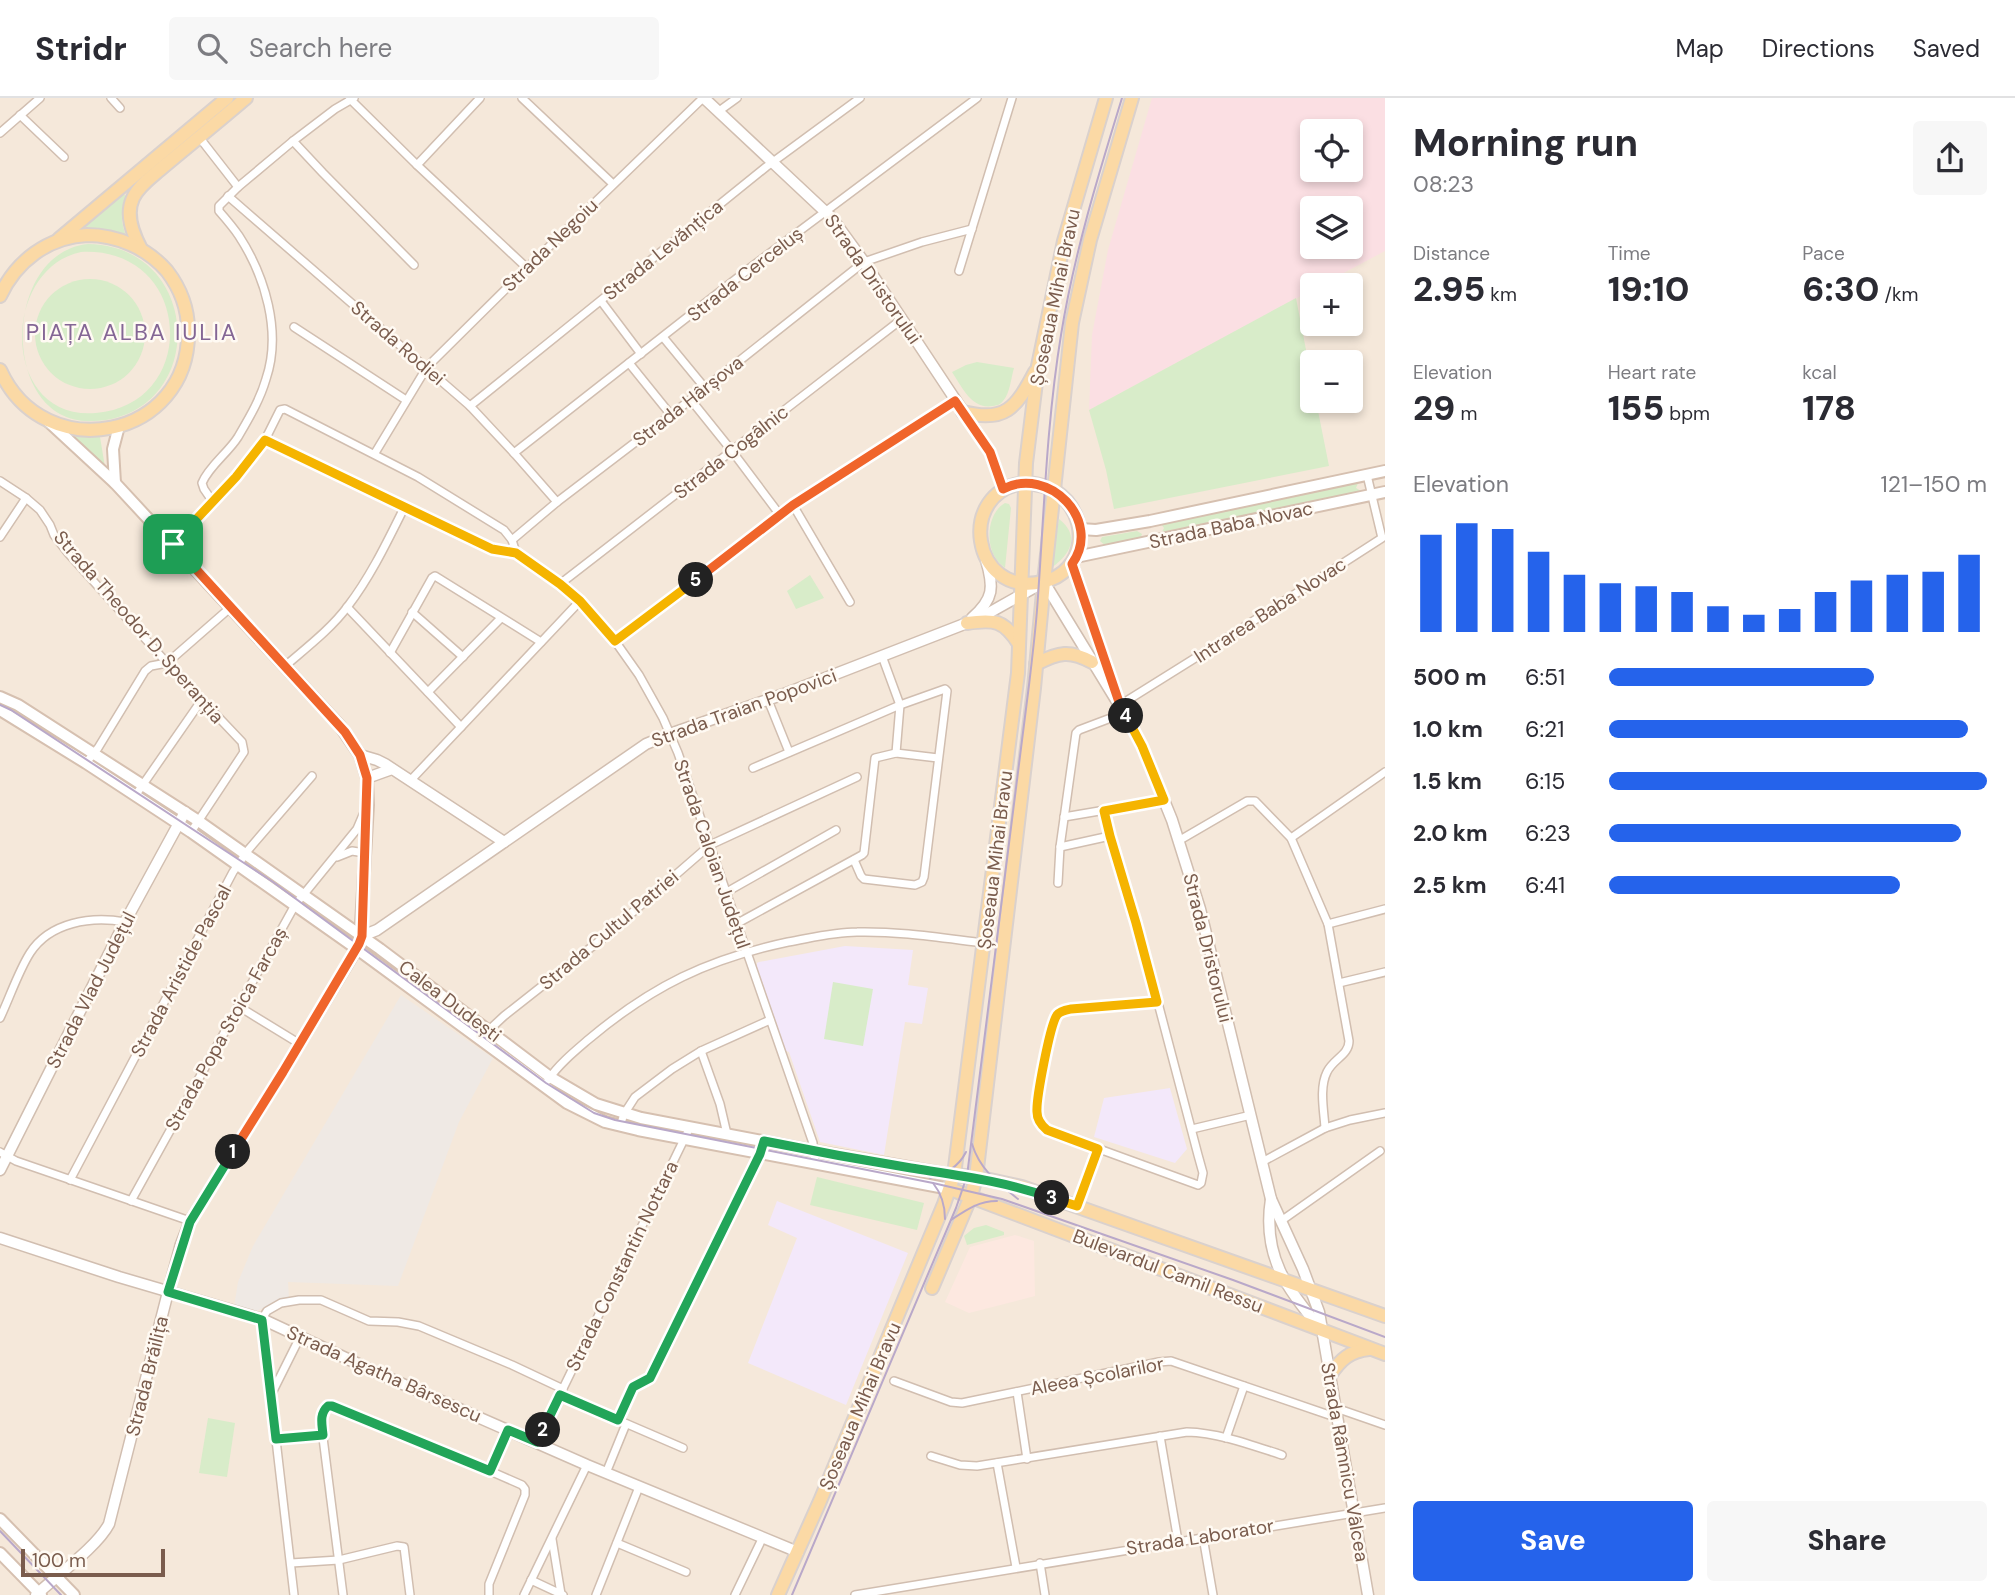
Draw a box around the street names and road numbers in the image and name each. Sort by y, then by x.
street label: Strada Negoiu [497,193,603,297]
street label: Strada Levănțica [598,194,728,306]
street label: Șoseaua Mihai Bravu [1024,206,1086,388]
street label: Strada Dristorului [819,209,927,349]
street label: Strada Cerceluș [682,221,808,327]
street label: Strada Rodiei [346,295,450,391]
street label: Strada Hârșova [628,350,748,452]
street label: Strada Cogâlnic [668,399,794,505]
street label: Strada Baba Novac [1147,495,1315,555]
street label: Strada Theodor D. Speranția [48,525,230,729]
street label: Intrarea Baba Novac [1189,551,1351,669]
street label: Strada Traian Popovici [648,663,840,753]
street label: Strada Caloian Județul [668,756,756,952]
street label: Șoseaua Mihai Bravu [972,769,1018,951]
street label: Strada Cultul Patriei [534,864,684,996]
street label: Strada Dristorului [1177,871,1239,1025]
street label: Strada Aristide Pascal [125,880,237,1062]
street label: Strada Vlad Județul [41,907,141,1073]
street label: Strada Popa Stoica Farcaș [159,922,293,1136]
street label: Calea Dudești [394,954,506,1048]
street label: Strada Constantin Nottara [560,1157,684,1375]
street label: Bulevardul Camil Ressu [1069,1223,1267,1319]
street label: Strada Brăilița [120,1313,174,1439]
street label: Șoseaua Mihai Bravu [813,1318,907,1494]
street label: Strada Agatha Bârsescu [283,1320,485,1428]
street label: Aleea Școlarilor [1028,1351,1166,1401]
street label: Strada Râmnicu Vâlcea [1315,1360,1375,1564]
street label: Strada Laborator [1124,1513,1276,1561]

